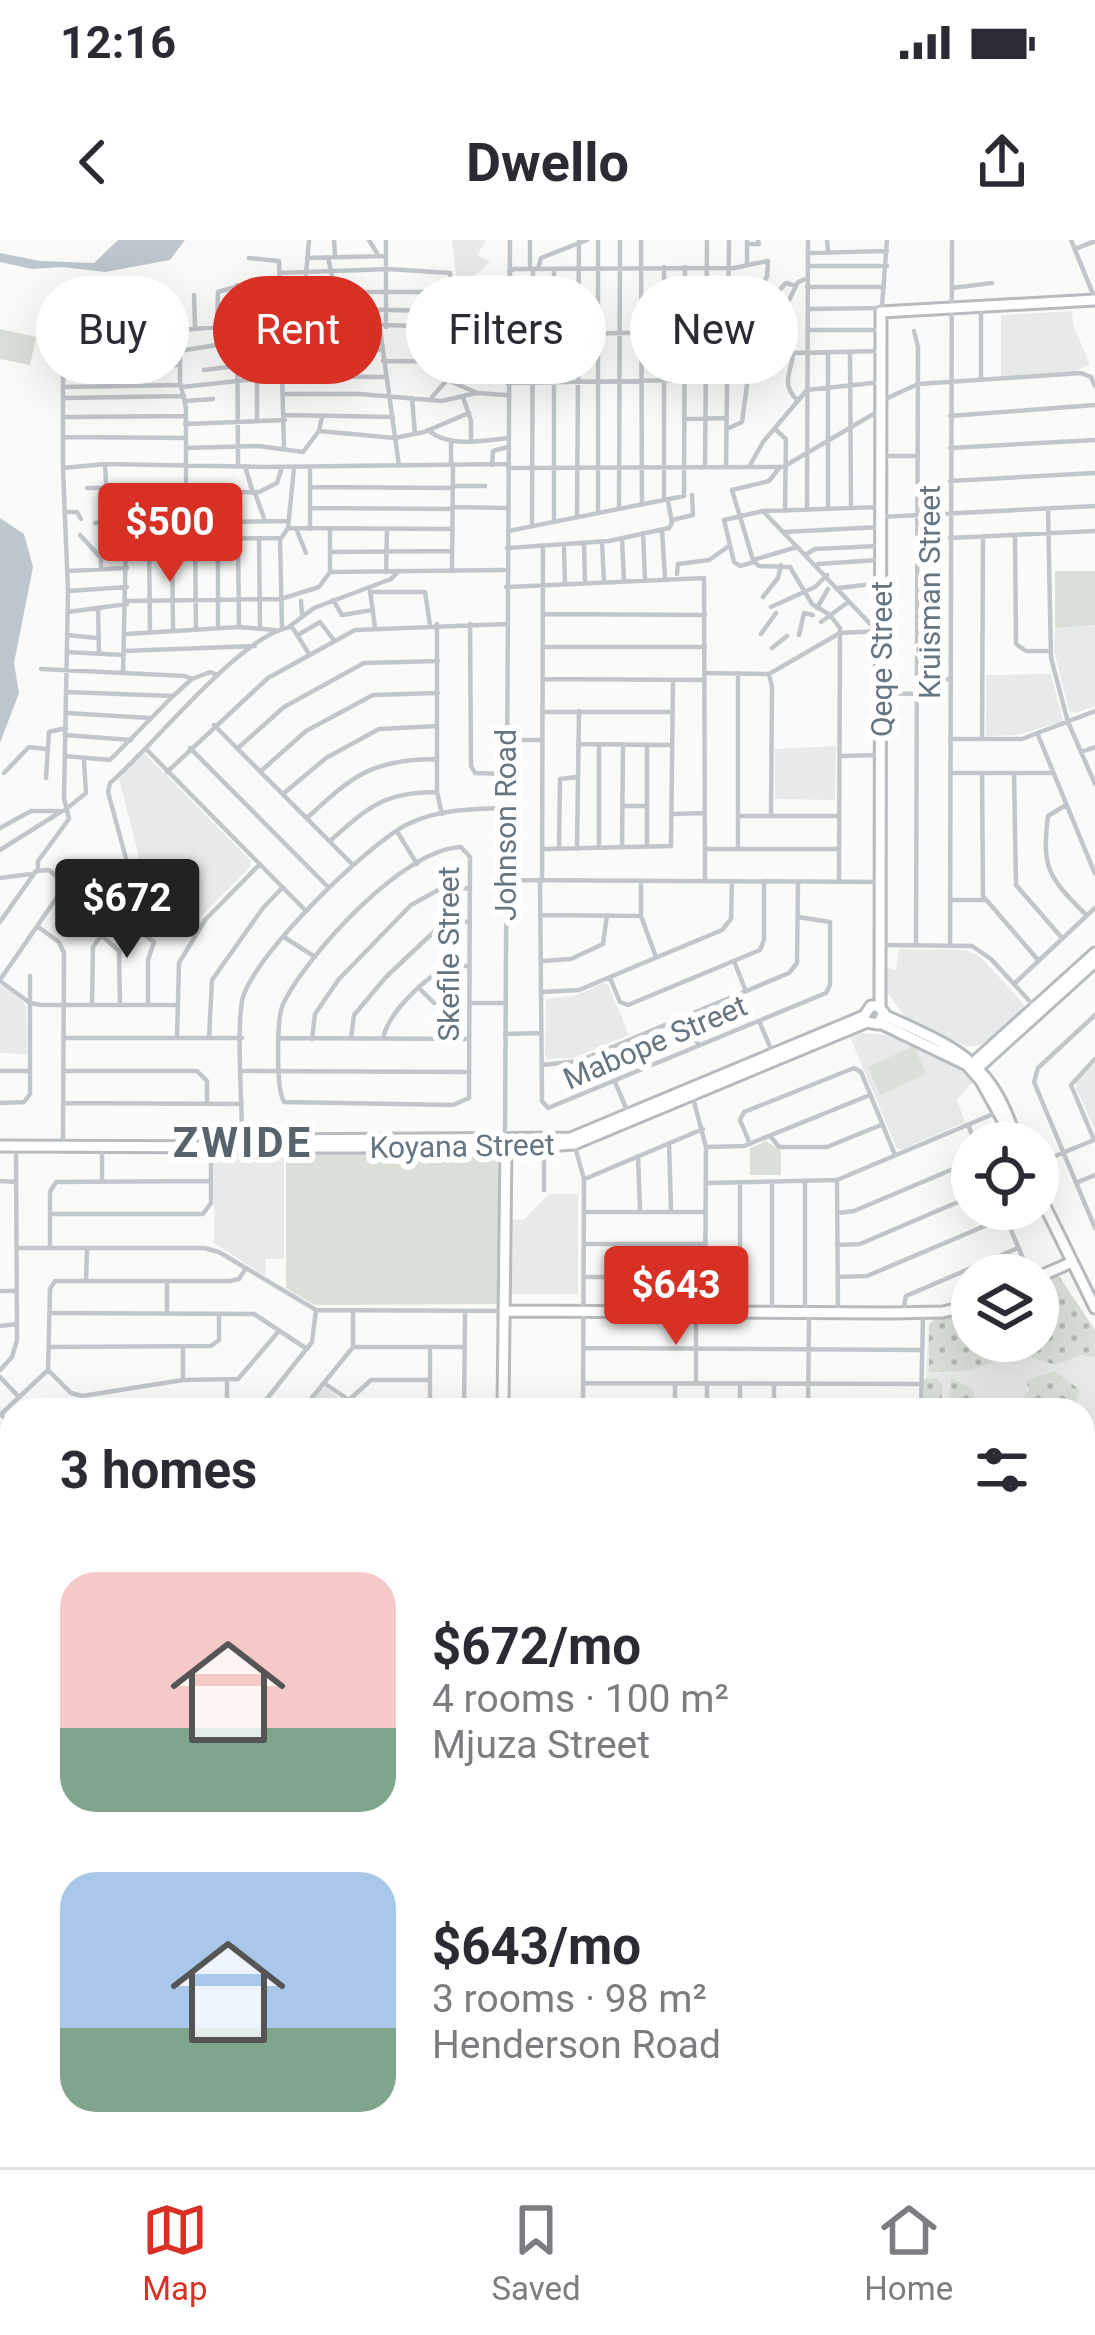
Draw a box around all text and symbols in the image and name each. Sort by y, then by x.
text: 12:16 [60,16,176,69]
icon: back [60,129,126,195]
icon: share [969,129,1035,195]
text: Dwello [466,131,629,194]
chip: Buy [36,276,189,384]
chip: Rent [213,276,382,384]
chip: Filters [406,276,606,384]
chip: New [630,276,798,384]
pin: $500 [99,483,241,585]
street label: Kruisman Street [912,485,947,699]
text: $500 [125,499,215,545]
street label: Qeqe Street [864,581,899,737]
street label: Johnson Road [488,729,523,921]
pin: $672 [56,859,198,961]
street label: Skefile Street [431,866,466,1042]
text: $672 [82,875,172,921]
street label: Mabope Street [558,988,752,1096]
district label: ZWIDE [173,1118,313,1167]
map controls [951,1122,1059,1362]
button: locate [951,1122,1059,1230]
street label: Koyana Street [369,1127,555,1165]
pin: $643 [605,1246,747,1348]
button: layers [951,1254,1059,1362]
text: $643 [631,1262,721,1308]
icon: filters [969,1437,1035,1503]
text: 3 homes [60,1441,257,1500]
text: $672/mo [432,1617,641,1676]
icon: home [156,1620,300,1764]
text: 4 rooms · 100 m² [432,1676,729,1722]
text: Mjuza Street [432,1722,650,1768]
text: $643/mo [432,1917,641,1976]
icon: home [156,1920,300,2064]
text: 3 rooms · 98 m² [432,1976,707,2022]
text: Henderson Road [432,2022,721,2068]
tab: Map [142,2197,208,2308]
tab: Saved [491,2197,581,2308]
tab: Home [864,2197,953,2308]

